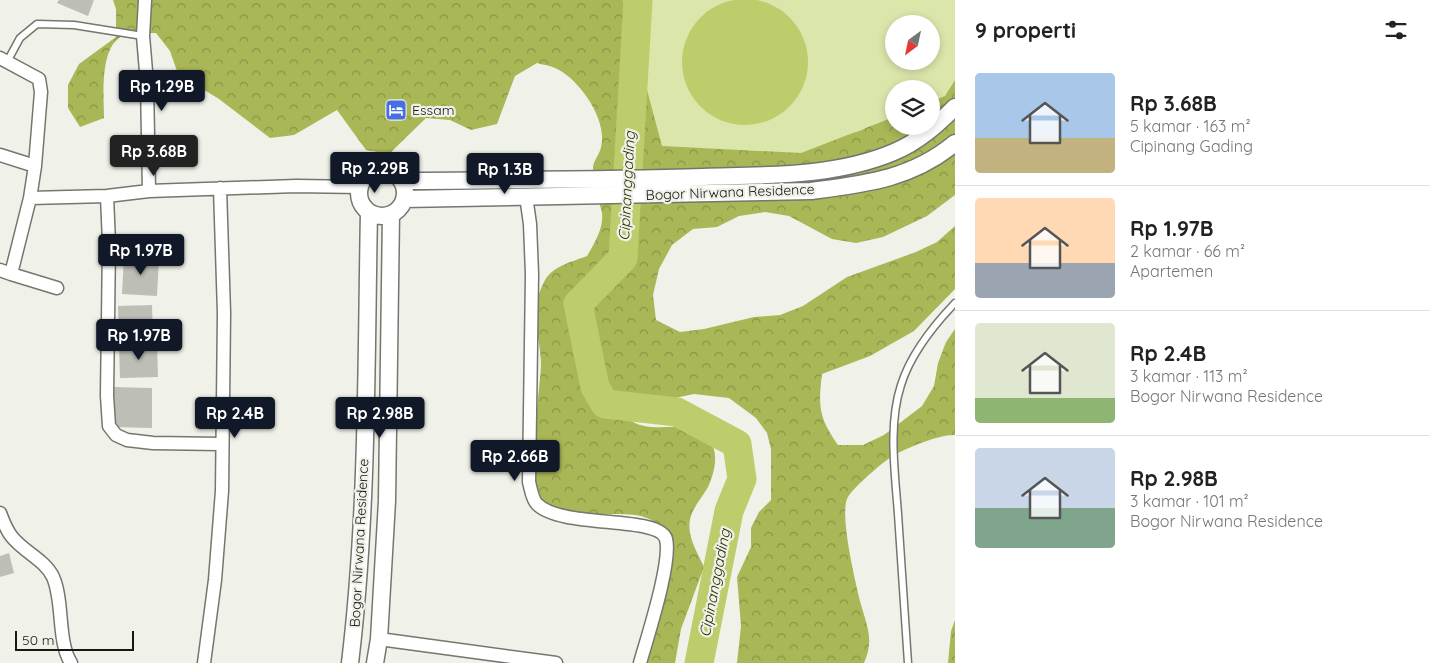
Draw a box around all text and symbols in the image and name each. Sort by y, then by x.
north arrow [885,15,940,70]
map controls [885,15,940,135]
icon: filters [1382,16,1410,44]
text: 9 properti [975,17,1076,43]
pin: Rp 1.29B [110,70,214,112]
text: Rp 1.29B [130,76,194,96]
button: layers [885,80,940,135]
text: Rp 3.68B [1130,90,1217,116]
icon: home [1015,93,1075,153]
hotel icon: Essam [384,98,408,122]
place label: Essam [412,101,454,119]
text: 5 kamar · 163 m² [1130,116,1251,136]
water label: Cipinanggading [614,129,639,241]
pin: Rp 3.68B [102,134,206,177]
text: Cipinang Gading [1130,136,1253,156]
text: Rp 3.68B [121,141,187,161]
pin: Rp 2.29B [323,152,427,194]
pin: Rp 1.3B [459,152,551,195]
text: Rp 2.29B [341,158,409,178]
text: Rp 1.3B [478,159,532,179]
street label: Bogor Nirwana Residence [645,180,815,204]
text: Rp 1.97B [1130,215,1213,241]
icon: home [1015,218,1075,278]
pin: Rp 1.97B [89,234,193,276]
text: Rp 1.97B [109,240,173,260]
text: 2 kamar · 66 m² [1130,241,1245,261]
text: Apartemen [1130,261,1213,281]
pin: Rp 1.97B [87,318,191,361]
text: Rp 1.97B [107,325,171,345]
text: Rp 2.4B [1130,340,1206,366]
icon: home [1015,343,1075,403]
text: 3 kamar · 113 m² [1130,366,1248,386]
text: Bogor Nirwana Residence [1130,386,1323,406]
pin: Rp 2.4B [189,396,281,439]
pin: Rp 2.98B [328,396,432,439]
text: Rp 2.4B [206,403,264,423]
text: Rp 2.98B [347,403,413,423]
pin: Rp 2.66B [463,440,567,482]
text: Rp 2.66B [482,446,548,466]
street label: Bogor Nirwana Residence [346,458,372,628]
text: Rp 2.98B [1130,465,1218,491]
icon: home [1015,468,1075,528]
text: 3 kamar · 101 m² [1130,491,1249,511]
text: Bogor Nirwana Residence [1130,511,1323,531]
water label: Cipinanggading [695,526,735,639]
scale bar [15,628,134,651]
text: 50 m [22,631,55,649]

